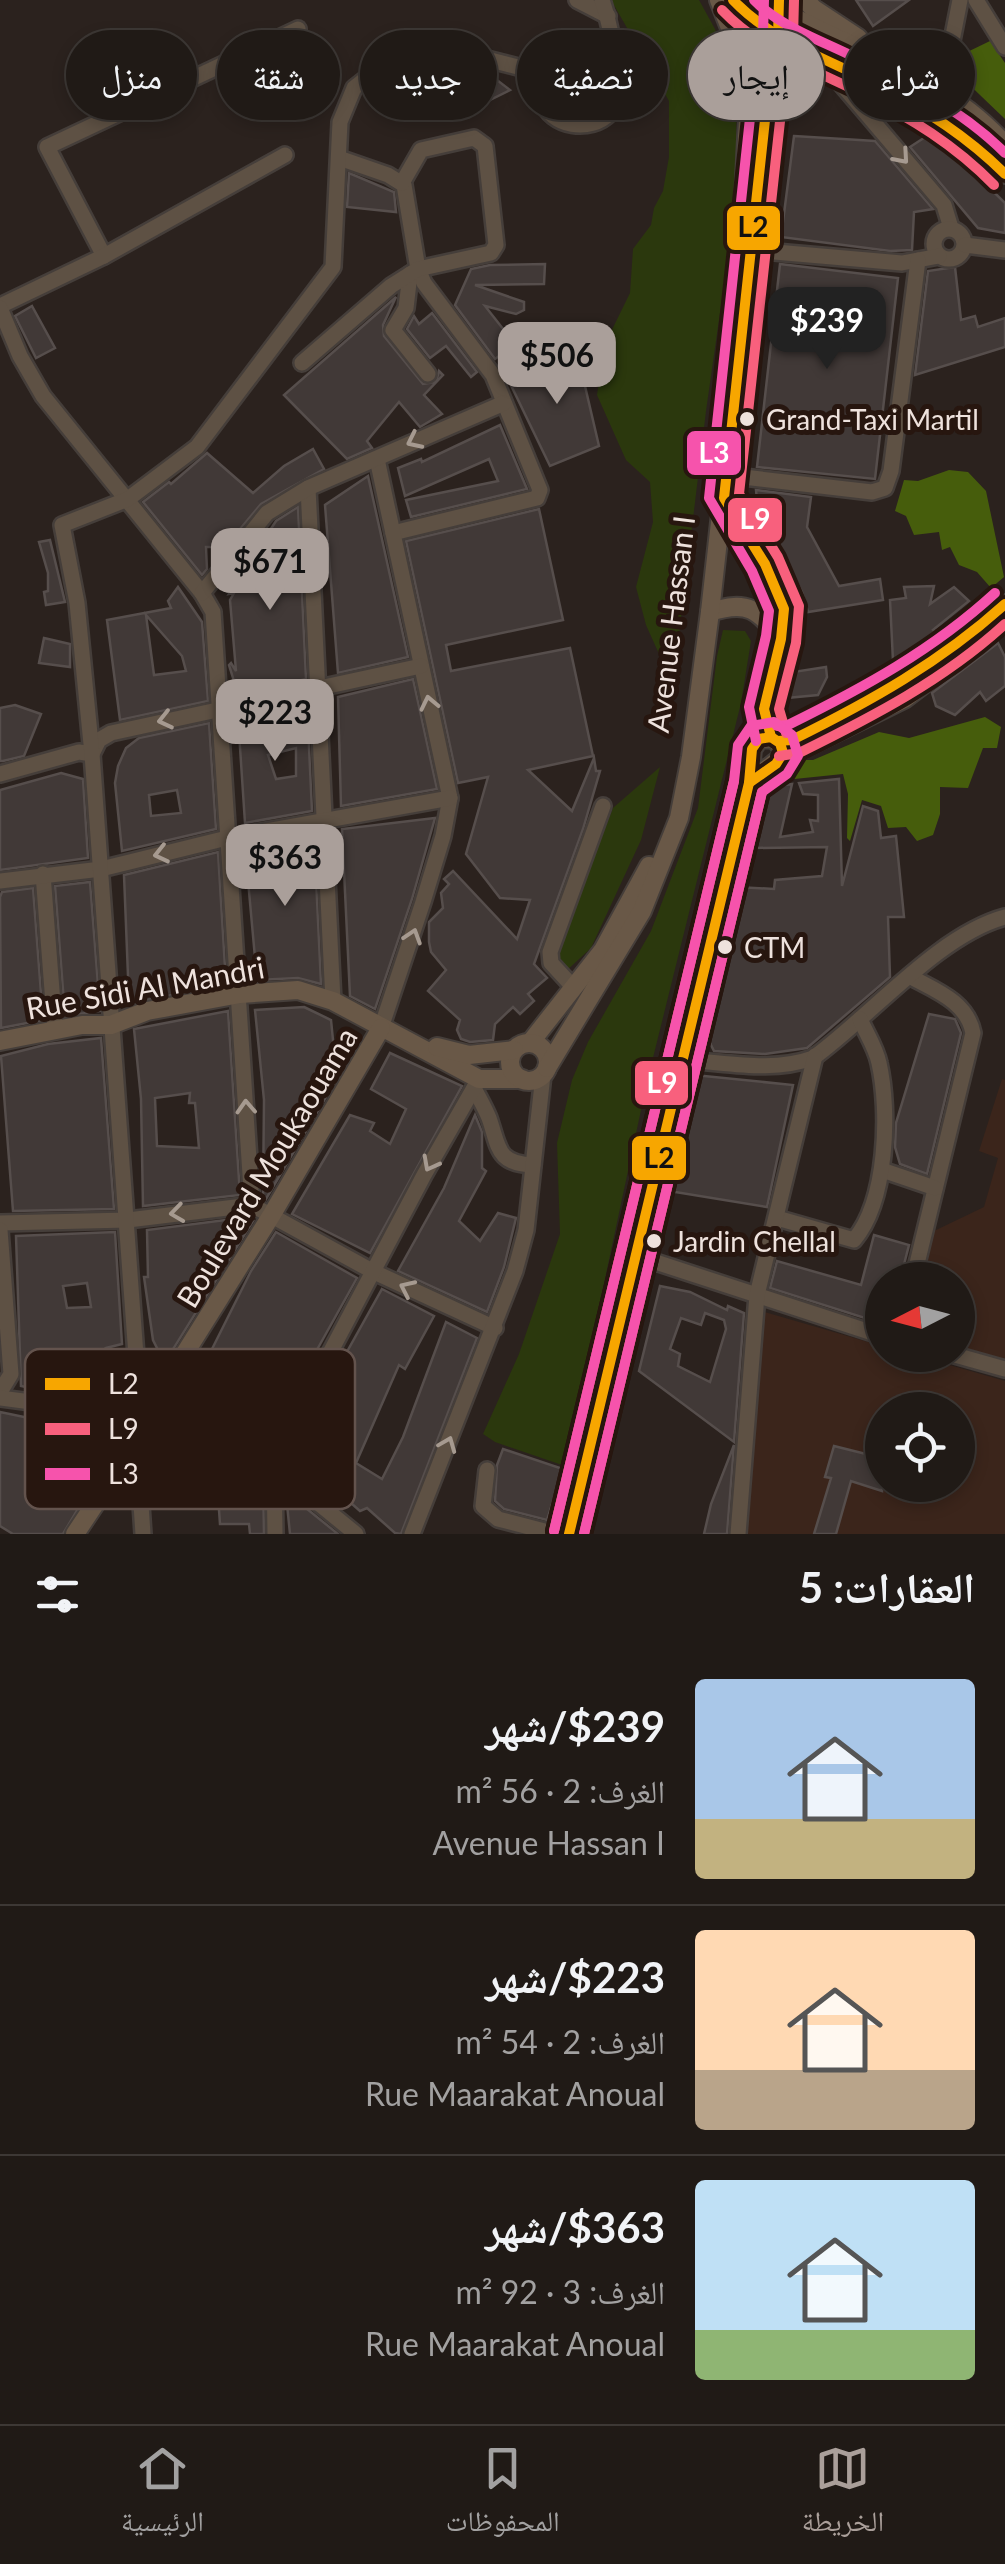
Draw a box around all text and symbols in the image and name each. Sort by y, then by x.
chip: منزل [66,30,197,120]
chip: شقة [217,30,340,120]
chip: جديد [360,30,497,120]
chip: تصفية [517,30,668,120]
chip: إيجار [688,30,824,120]
chip: شراء [844,30,975,120]
one-way arrow [891,146,909,164]
line badge: L2 [725,204,782,252]
text: L2 [738,209,768,243]
pin: $239 [768,287,886,372]
text: $239 [790,300,864,339]
pin: $506 [498,322,616,407]
text: $506 [520,335,594,374]
place label: Grand-Taxi Martil [766,402,979,436]
marker: Grand-Taxi Martil [737,409,757,429]
one-way arrow [406,429,424,449]
line badge: L3 [685,429,743,477]
text: L3 [699,435,729,469]
line badge: L9 [726,496,784,544]
text: L9 [740,501,770,535]
street label: Avenue Hassan I [639,514,701,734]
pin: $671 [211,528,329,613]
text: $671 [233,541,307,580]
pin: $223 [216,679,334,764]
text: $223 [238,692,312,731]
one-way arrow [420,695,441,712]
one-way arrow [157,708,174,729]
pin: $363 [226,824,344,909]
text: $363 [248,837,322,876]
one-way arrow [153,842,170,863]
one-way arrow [401,928,421,945]
place label: CTM [744,930,805,964]
marker: CTM [715,937,735,957]
street label: Rue Sidi Al Mandri [23,948,267,1026]
street label: Boulevard Moukaouama [168,1021,364,1313]
line badge: L9 [633,1059,690,1107]
text: L9 [647,1065,677,1099]
one-way arrow [236,1099,257,1115]
line badge: L2 [630,1134,688,1182]
text: L2 [644,1140,674,1174]
one-way arrow [423,1153,443,1171]
one-way arrow [169,1201,185,1222]
place label: Jardin Chellal [673,1224,836,1258]
marker: Jardin Chellal [644,1231,664,1251]
north arrow [865,1262,975,1372]
map controls [865,1262,975,1502]
one-way arrow [399,1280,417,1300]
legend [25,1349,355,1509]
text: L2 [108,1366,139,1400]
button: locate [865,1392,975,1502]
text: L9 [108,1411,139,1445]
one-way arrow [437,1436,457,1453]
text: L3 [108,1456,139,1490]
text: العقارات: 5 [799,1562,975,1612]
icon: filters [30,1567,85,1622]
text: $239/شهر [485,1701,665,1751]
icon: home [775,1719,895,1839]
text: الغرف: 2 · 56 m² [455,1771,665,1810]
text: Avenue Hassan I [432,1823,665,1862]
text: $223/شهر [485,1952,665,2002]
icon: home [775,1970,895,2090]
text: الغرف: 2 · 54 m² [455,2022,665,2061]
text: Rue Maarakat Anoual [365,2074,665,2113]
text: $363/شهر [485,2202,665,2252]
icon: home [775,2220,895,2340]
text: الغرف: 3 · 92 m² [455,2272,665,2311]
text: Rue Maarakat Anoual [365,2324,665,2363]
tab: الرئيسية [121,2441,204,2549]
tab: المحفوظات [446,2441,560,2549]
tab: الخريطة [802,2441,884,2549]

